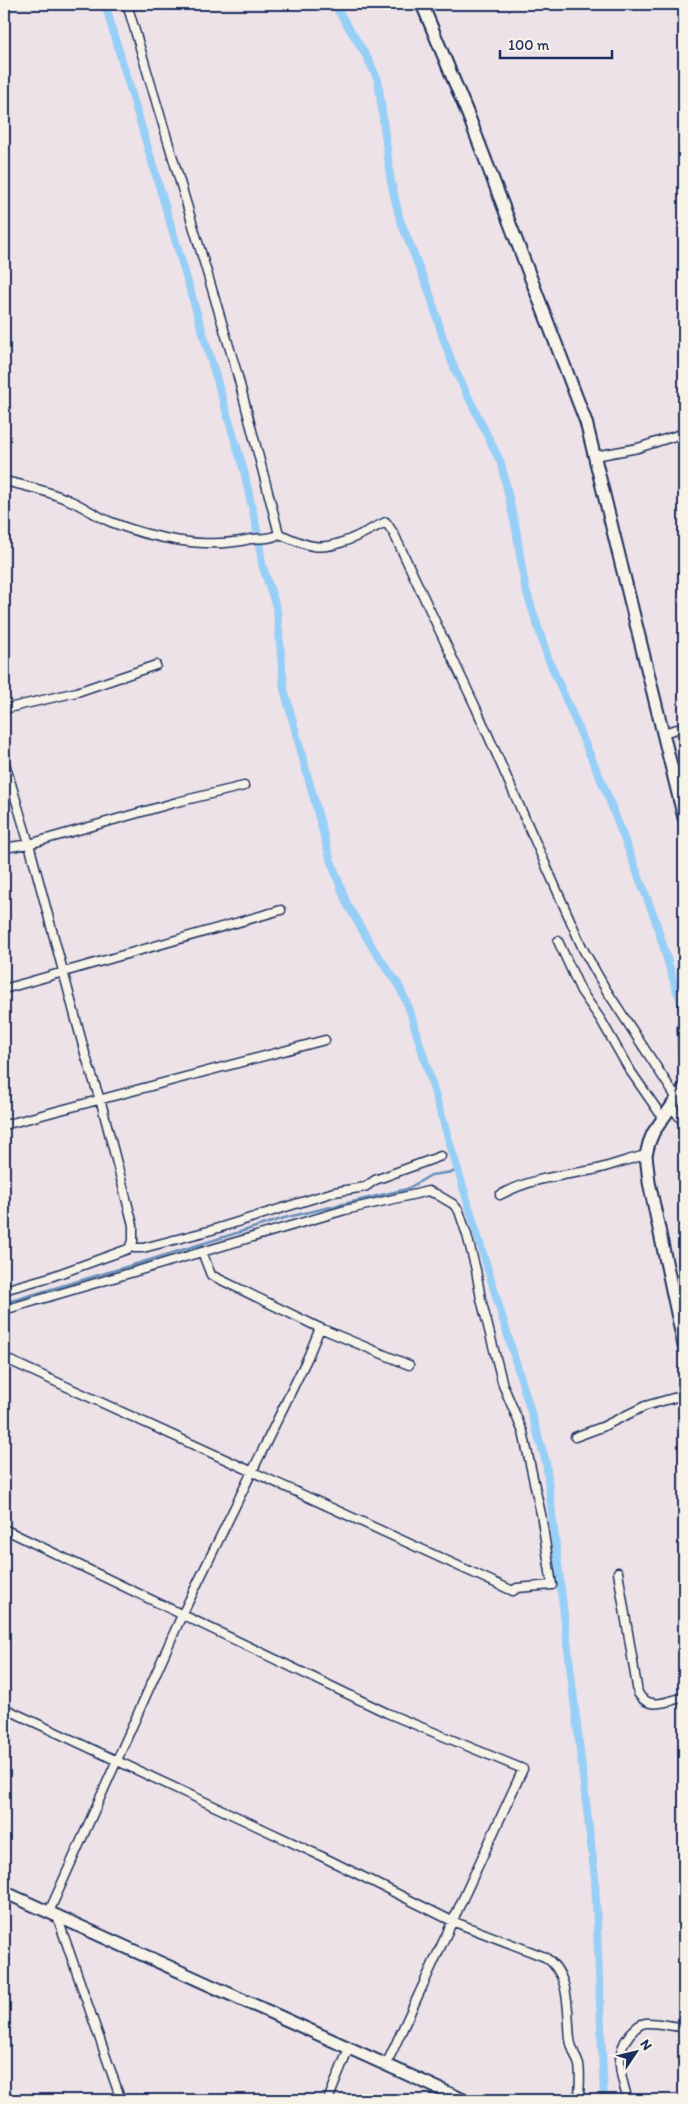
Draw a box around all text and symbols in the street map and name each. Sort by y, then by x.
scale bar [500,28,613,60]
text: 100 m [508,36,550,54]
north arrow [610,2026,660,2076]
text: N [637,2036,656,2054]

